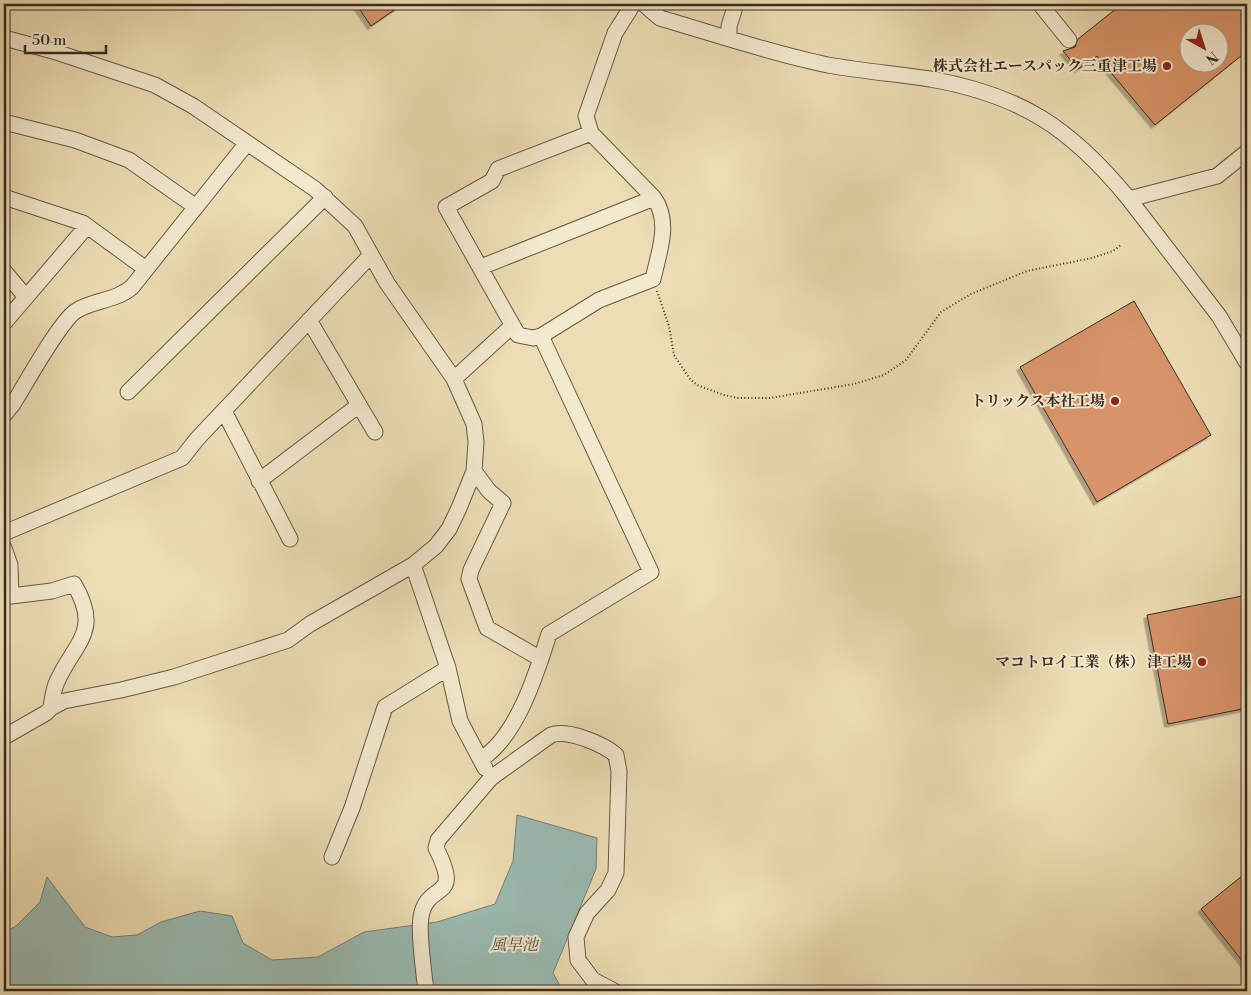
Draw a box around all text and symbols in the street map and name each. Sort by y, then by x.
scale bar [25,22,106,54]
north arrow [1178,22,1228,72]
text: 50 m [32,31,66,50]
text: N [1202,47,1222,68]
place label: 株式会社エースパック三重津工場 [933,57,1157,76]
marker: 株式会社エースパック三重津工場 [1161,60,1173,72]
place label: トリックス本社工場 [971,392,1105,411]
marker: トリックス本社工場 [1109,395,1121,407]
place label: マコトロイ工業（株） 津工場 [995,653,1192,672]
marker: マコトロイ工業（株） 津工場 [1196,656,1208,668]
water label: 風早池 [490,935,540,955]

